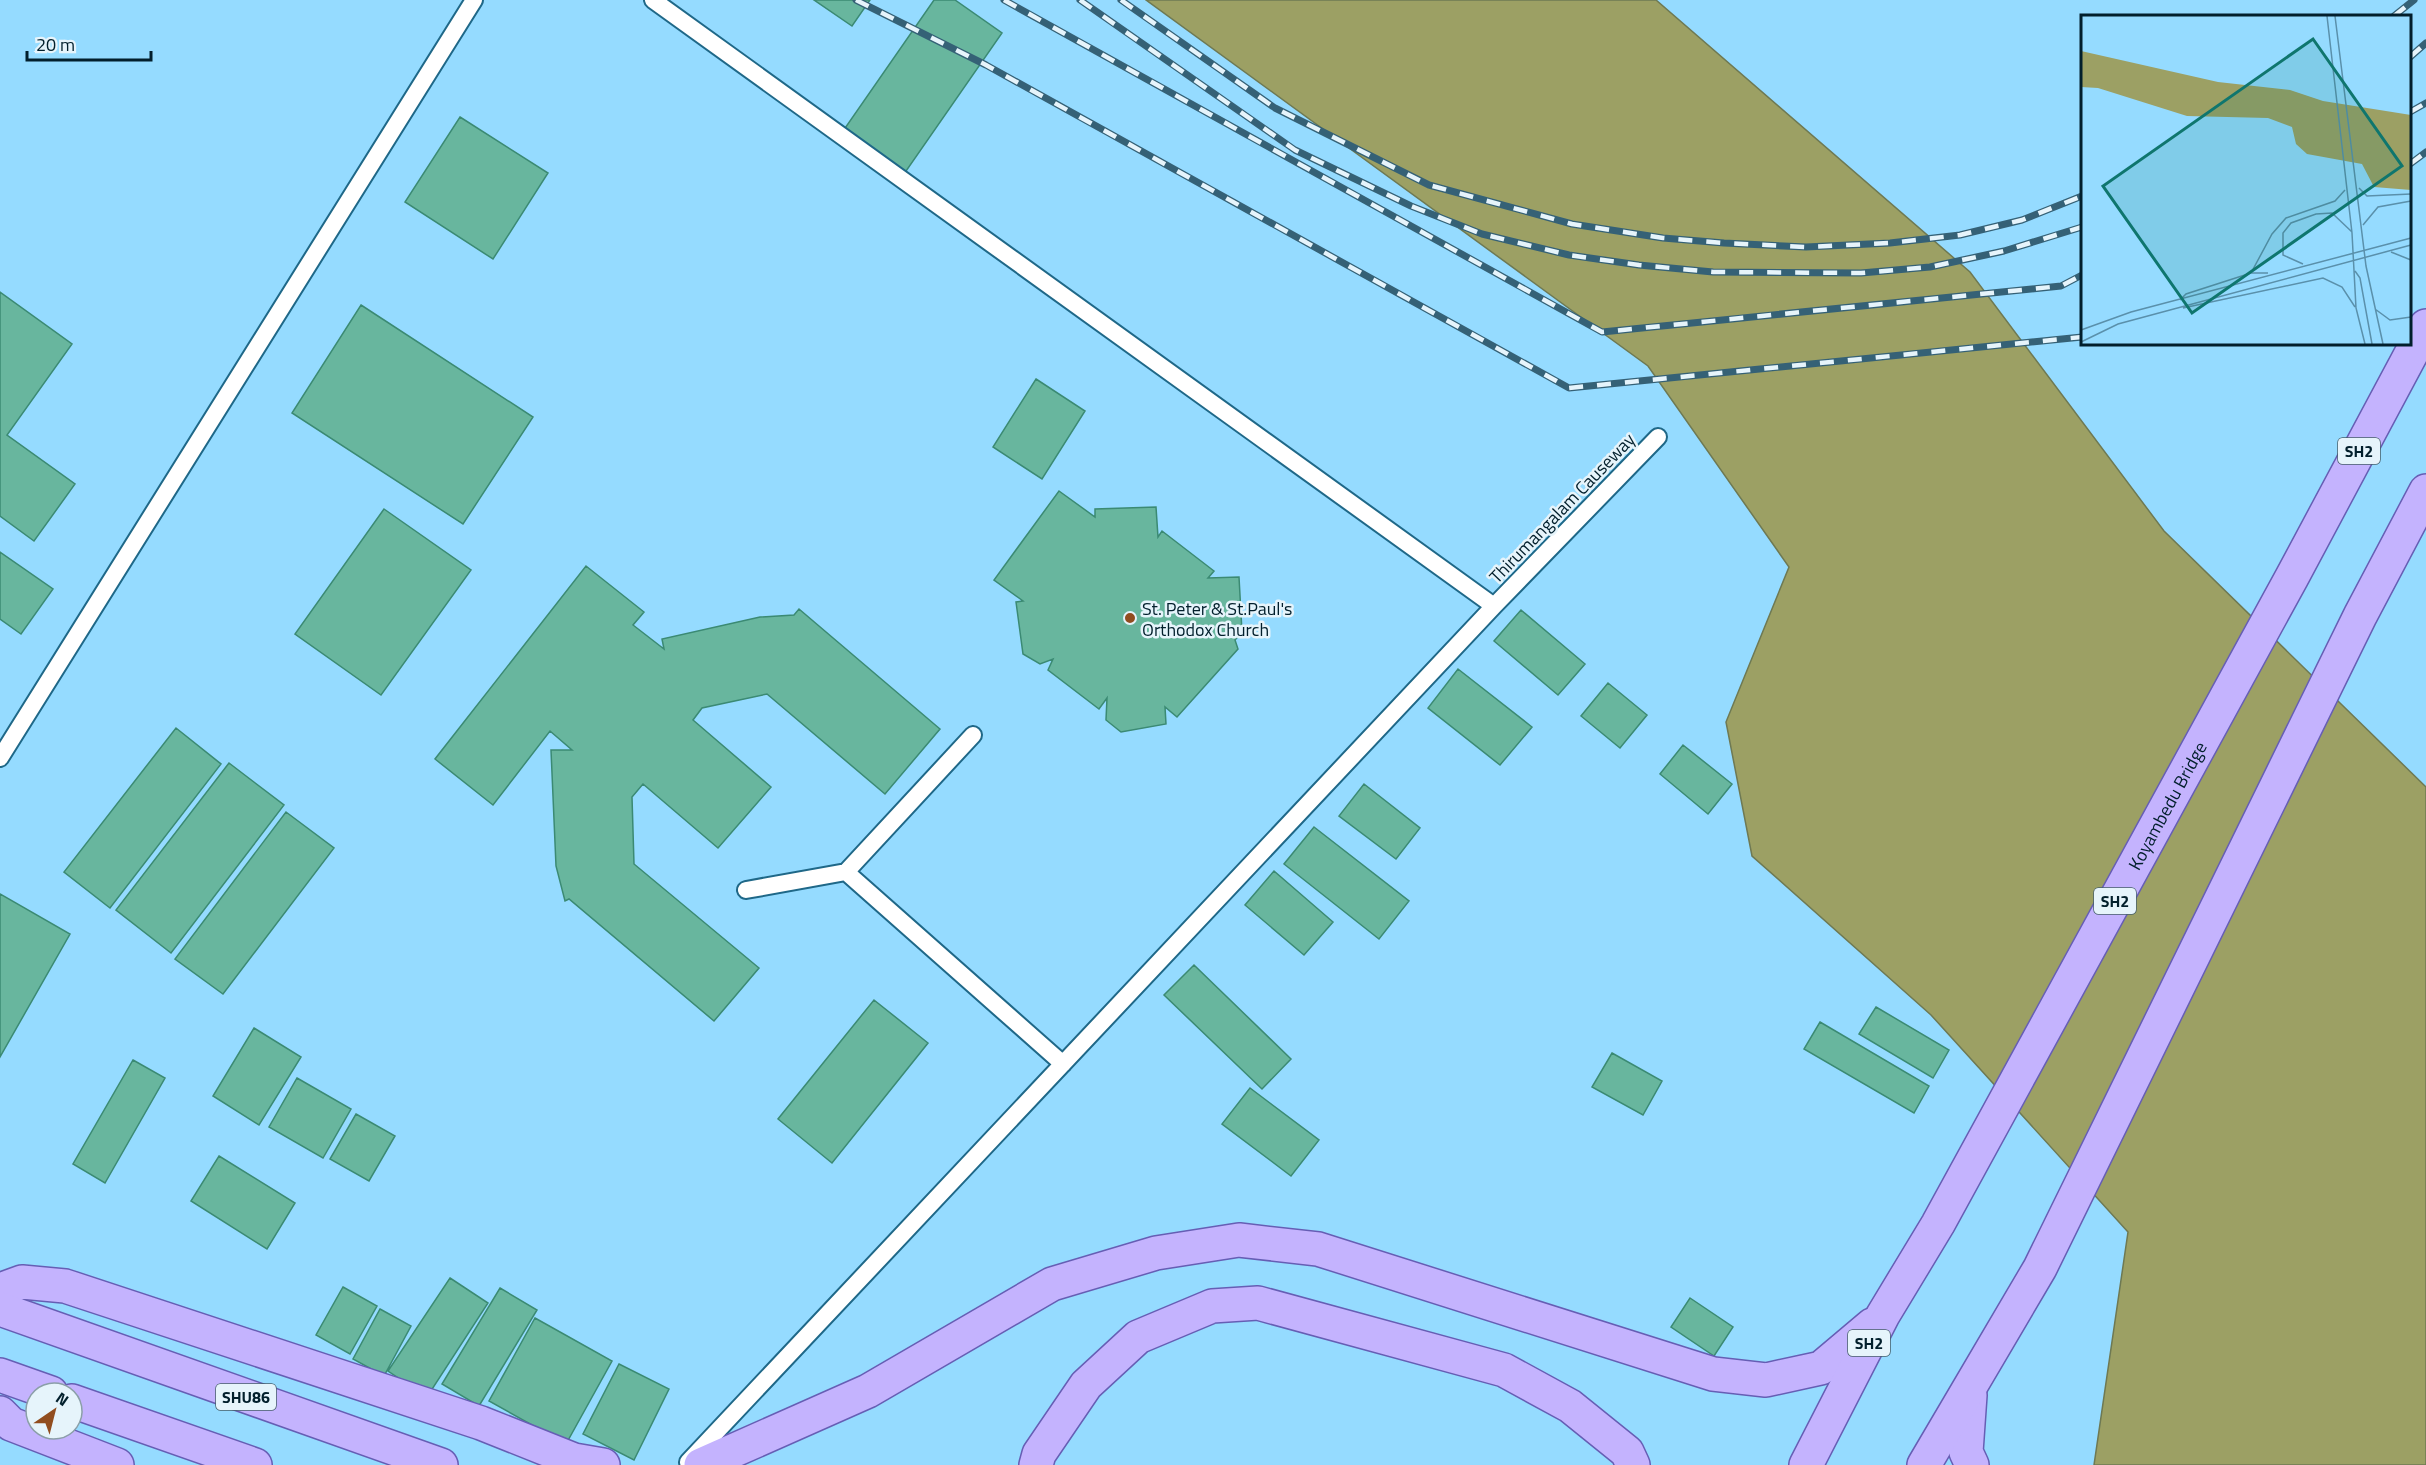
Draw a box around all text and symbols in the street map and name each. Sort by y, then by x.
inset map [2081,15,2411,345]
scale bar [27,24,152,62]
text: 20 m [36,31,75,58]
street label: Thirumangalam Causeway [1483,426,1641,589]
road number: SH2 [2338,438,2380,464]
place label: St. Peter & St.Paul's Orthodox Church [1142,595,1292,643]
marker: St. Peter & St.Paul's Orthodox Church [1123,611,1137,625]
street label: Koyambedu Bridge [2121,736,2213,875]
road number: SH2 [2094,888,2136,914]
road number: SH2 [1848,1330,1890,1356]
north arrow [24,1381,84,1441]
road number: SHU86 [216,1384,276,1410]
text: N [51,1386,74,1412]

